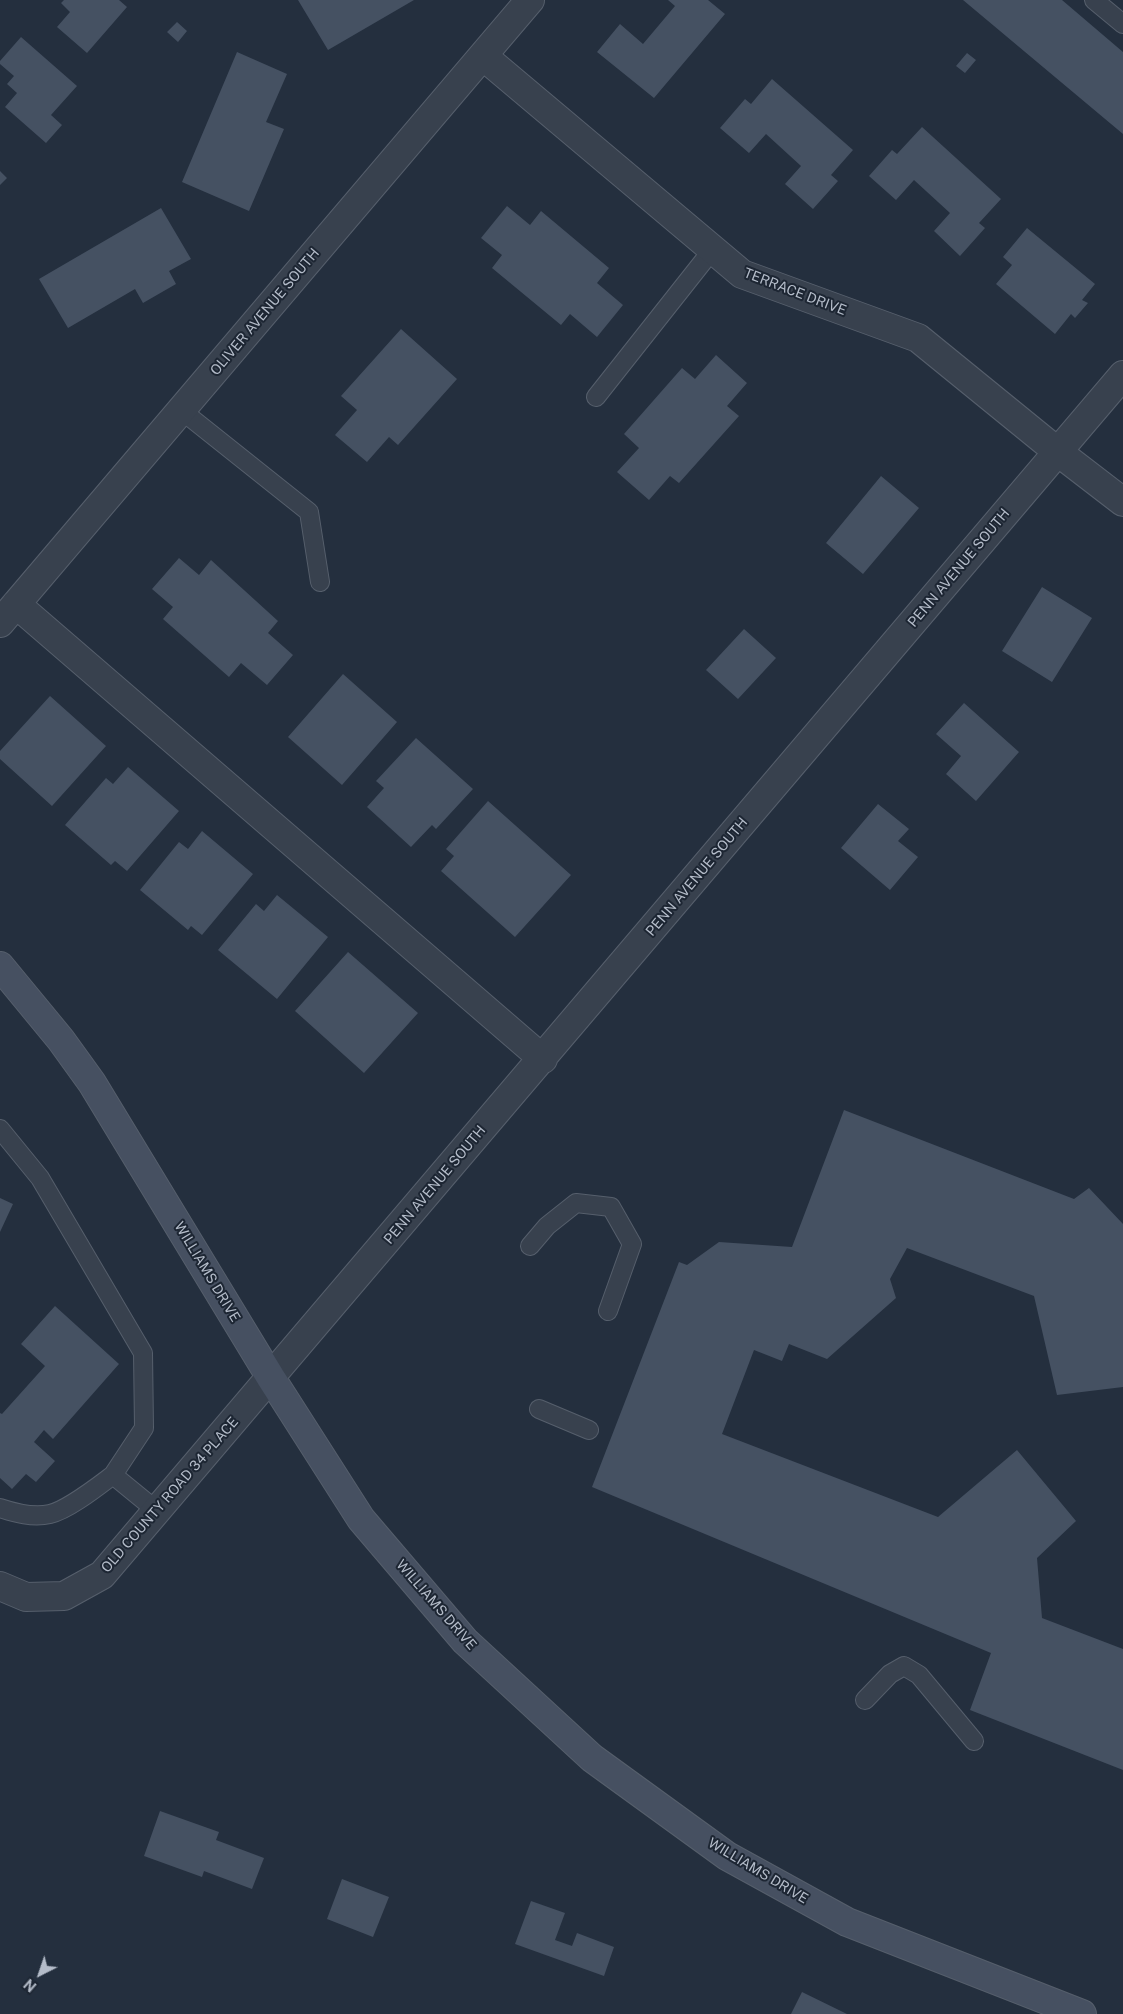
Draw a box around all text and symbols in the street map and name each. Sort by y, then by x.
street label: OLIVER AVENUE SOUTH [207,245,323,379]
street label: TERRACE DRIVE [741,265,849,319]
street label: PENN AVENUE SOUTH [905,505,1013,631]
street label: PENN AVENUE SOUTH [643,814,751,940]
street label: PENN AVENUE SOUTH [381,1122,489,1248]
street label: WILLIAMS DRIVE [170,1219,244,1325]
street label: OLD COUNTY ROAD 34 PLACE [98,1414,242,1576]
street label: WILLIAMS DRIVE [392,1557,480,1653]
street label: WILLIAMS DRIVE [705,1834,811,1908]
north arrow [15,1949,65,1999]
text: N [21,1976,40,1995]

